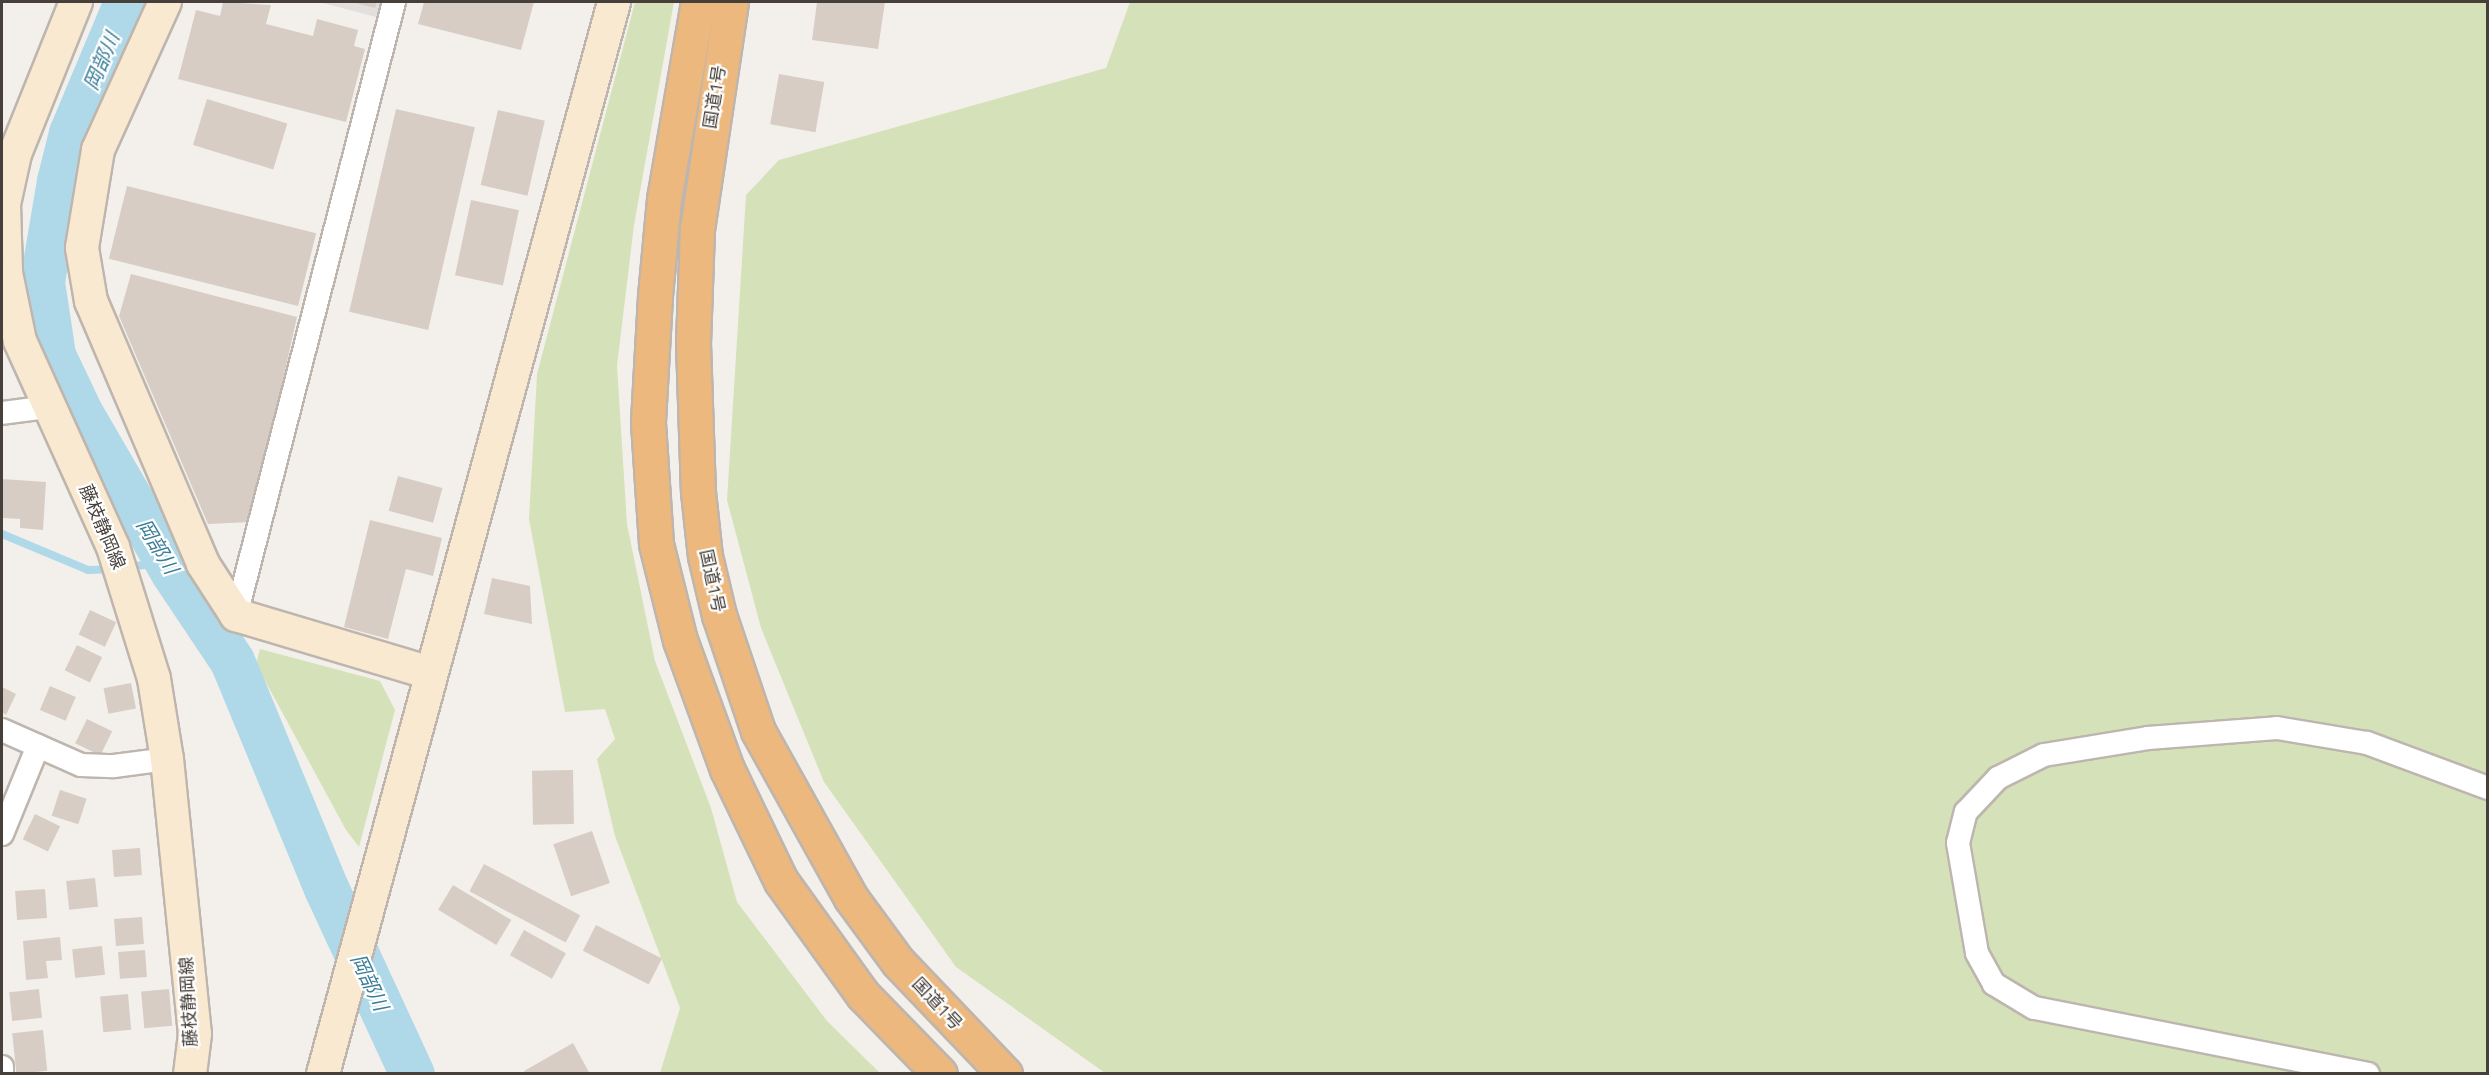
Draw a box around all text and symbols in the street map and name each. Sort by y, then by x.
water label: 岡部川 [78,29,124,93]
street label: 国道1号 [699,64,731,130]
street label: 藤枝静岡線 [74,481,130,573]
water label: 岡部川 [132,514,184,578]
street label: 国道1号 [695,547,729,615]
water label: 岡部川 [346,950,394,1014]
street label: 藤枝静岡線 [176,956,202,1048]
street label: 国道1号 [907,973,967,1035]

